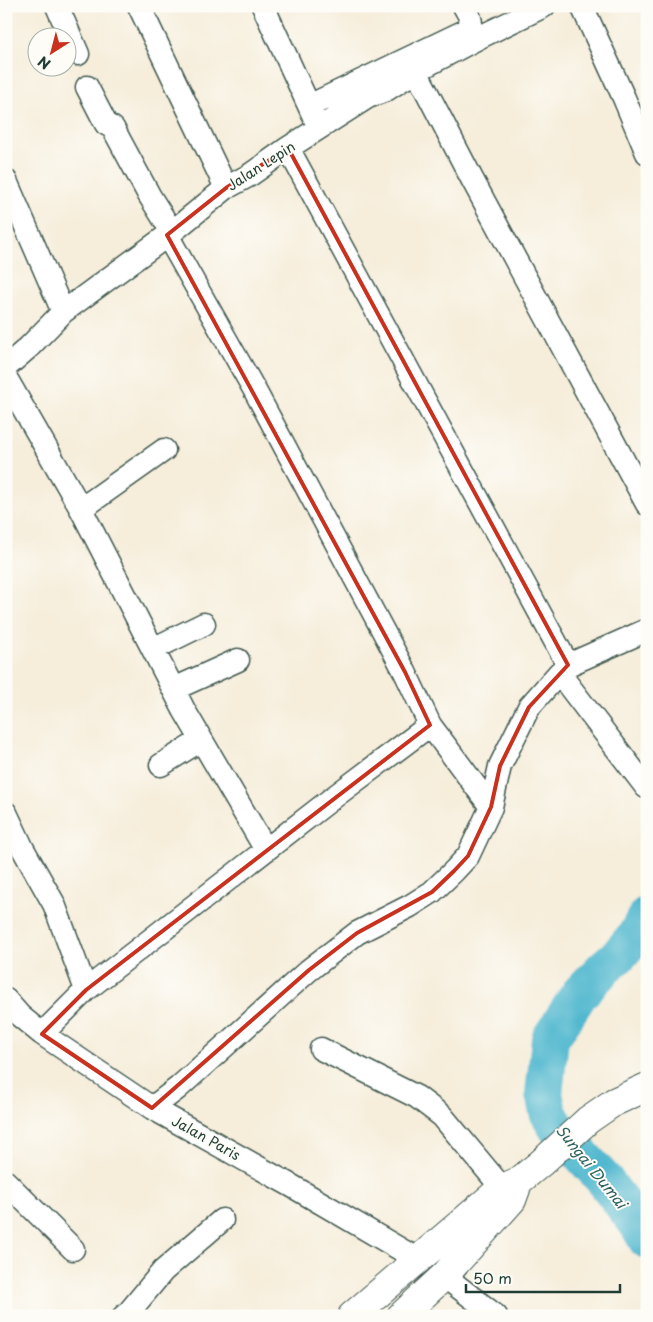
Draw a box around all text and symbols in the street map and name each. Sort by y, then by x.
north arrow [28,28,78,78]
text: N [33,51,55,75]
street label: Jalan Lepin [222,136,299,196]
street label: Jalan Paris [168,1110,244,1165]
water label: Sungai Dumai [551,1119,635,1215]
scale bar [466,1262,619,1294]
text: 50 m [473,1266,512,1289]

